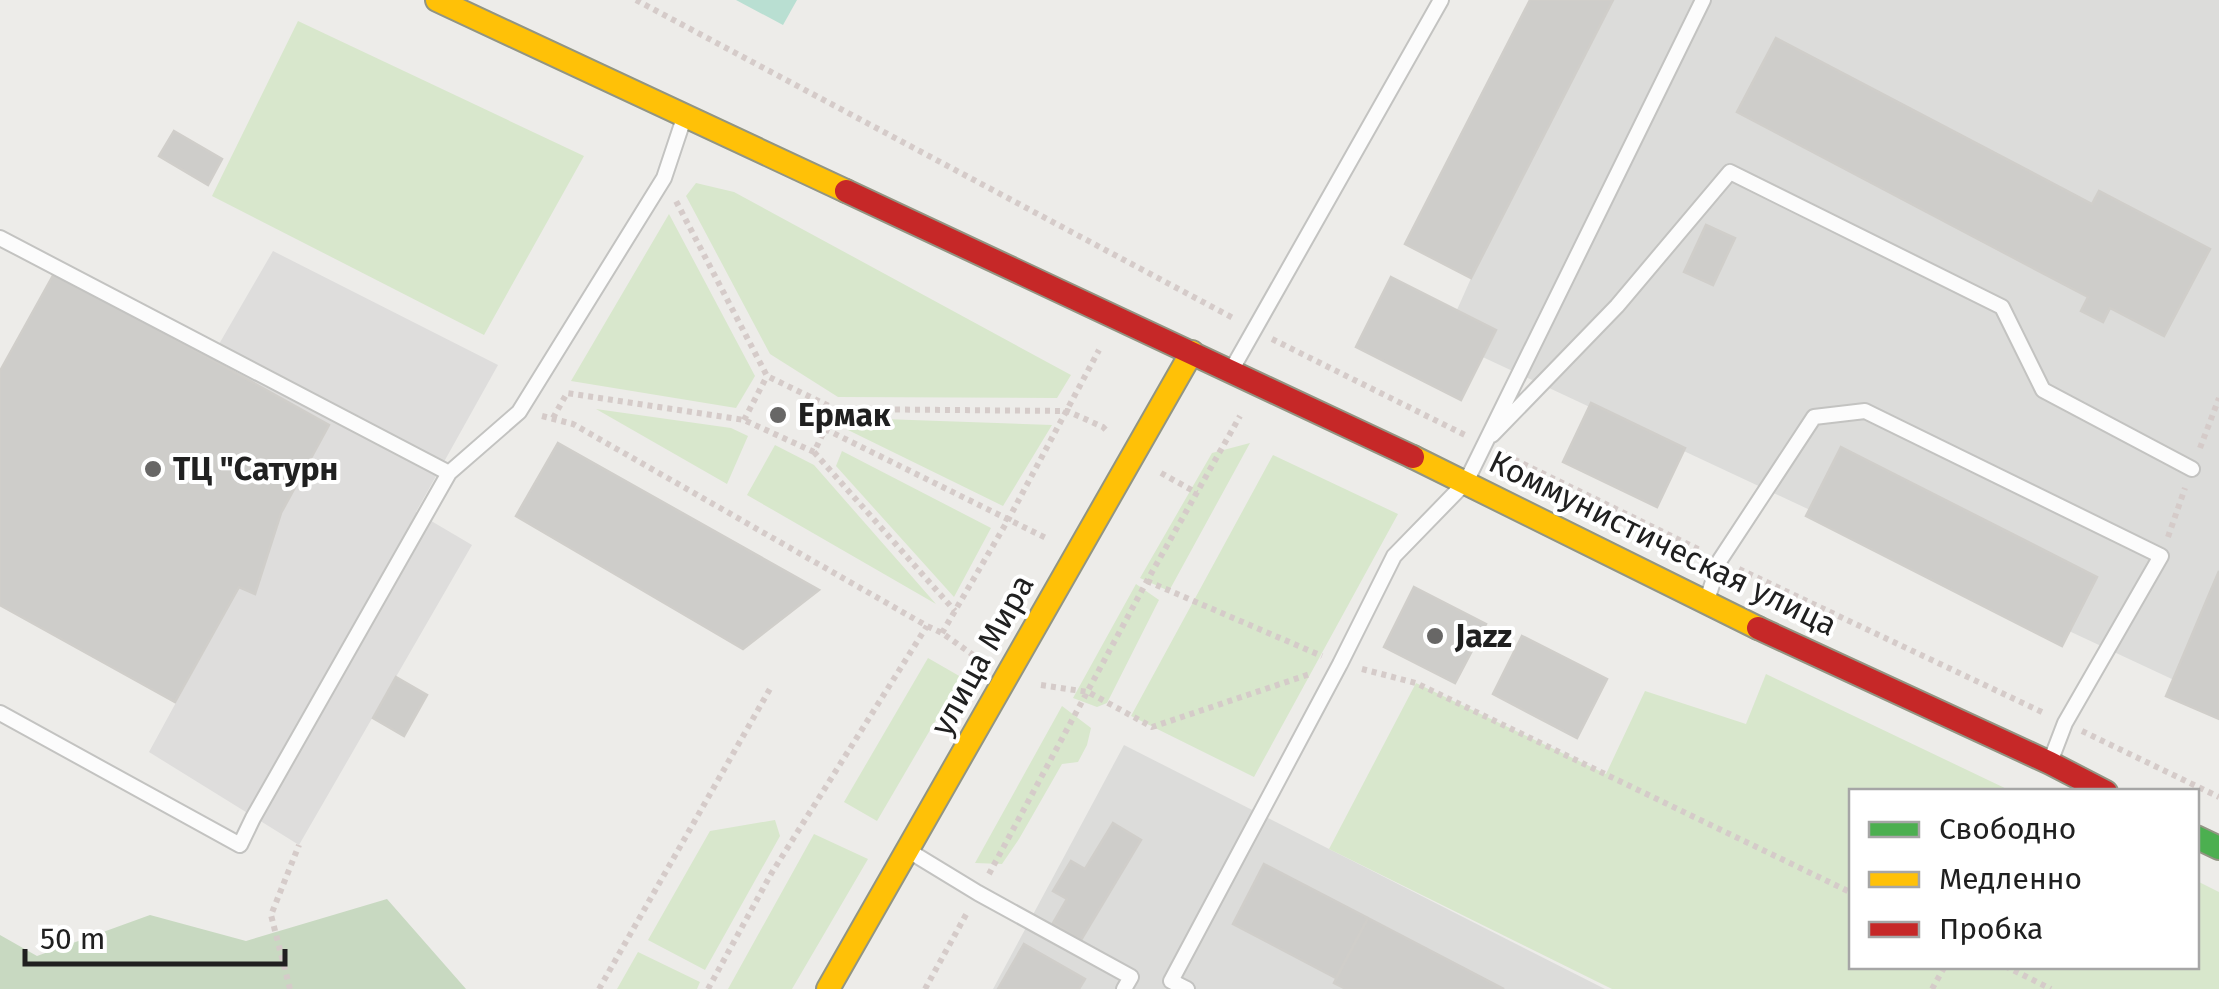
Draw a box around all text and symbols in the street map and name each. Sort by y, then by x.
place label: Ермак [798,396,891,434]
marker: Ермак [767,404,789,426]
street label: Коммунистическая улица [1483,442,1843,644]
place label: ТЦ "Сатурн [173,450,338,488]
marker: ТЦ "Сатурн [142,458,164,480]
street label: улица Мира [922,568,1042,742]
place label: Jazz [1454,617,1512,655]
marker: Jazz [1424,625,1446,647]
legend [1849,789,2199,969]
text: Свободно [1939,811,2076,847]
text: Медленно [1939,861,2082,897]
scale bar [25,904,285,966]
text: Пробка [1939,911,2043,947]
text: 50 m [40,921,105,957]

